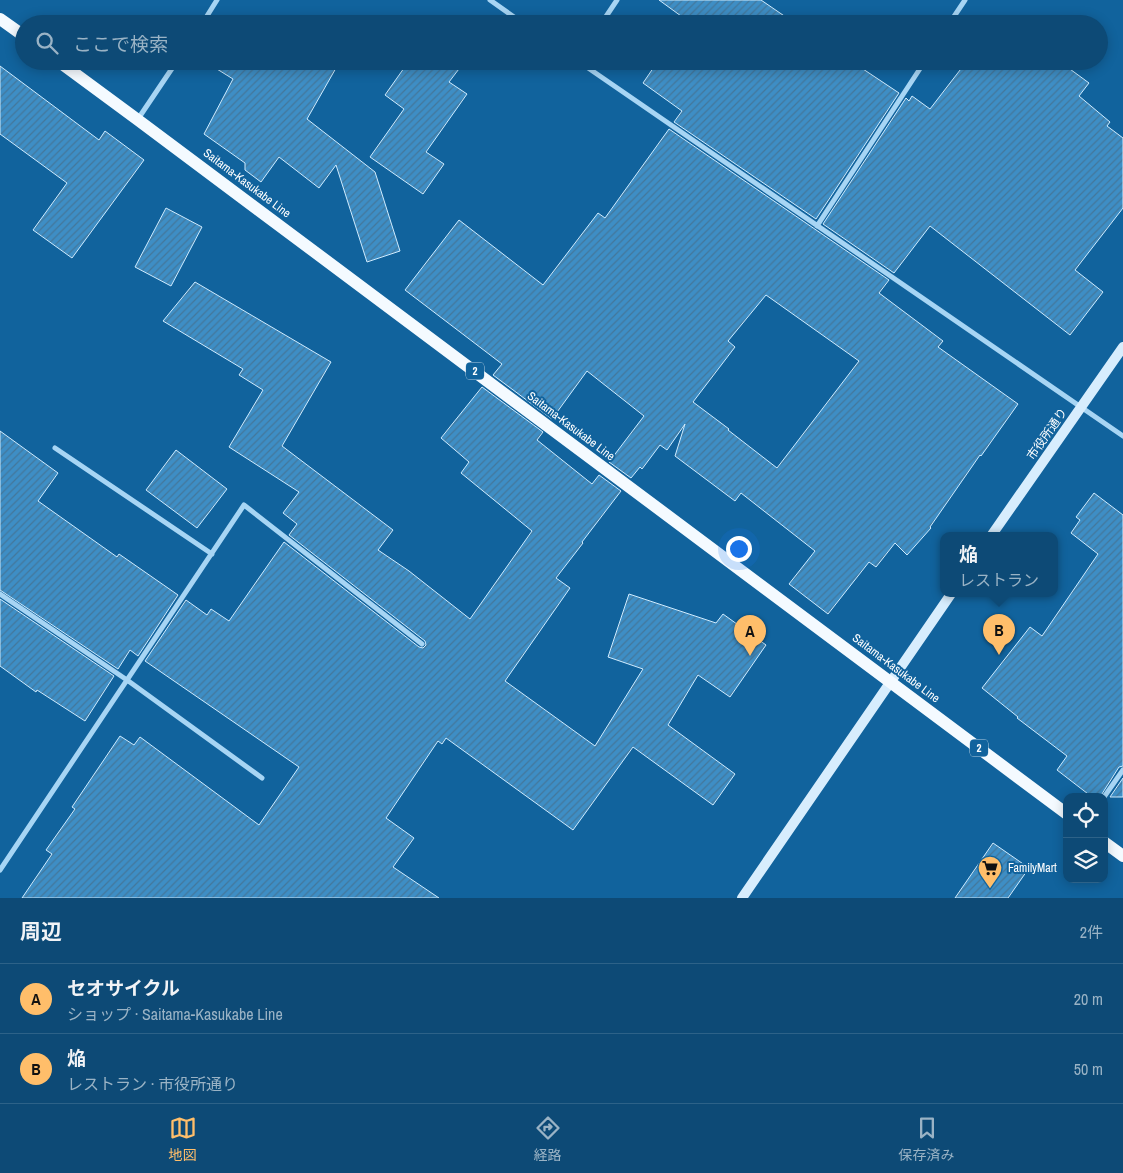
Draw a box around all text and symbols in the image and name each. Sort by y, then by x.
search box [15,15,1108,70]
icon: search [33,29,61,57]
text: ここで検索 [73,31,168,57]
street label: Saitama-Kasukabe Line [200,145,294,221]
road number: 2 [466,362,484,380]
street label: Saitama-Kasukabe Line [524,388,618,464]
street label: 市役所通り [1023,405,1071,463]
popup [940,532,1058,597]
your location [726,536,752,562]
text: 焔 [959,541,978,567]
text: レストラン [959,569,1039,591]
pin: B [983,614,1015,655]
pin: A [734,615,766,656]
street label: Saitama-Kasukabe Line [849,630,943,706]
road number: 2 [970,740,988,756]
map controls [1063,793,1108,883]
button: locate [1063,793,1108,838]
button: layers [1063,838,1108,883]
supermarket icon: FamilyMart [977,855,1003,889]
place label: FamilyMart [1008,860,1057,876]
text: 周辺 [20,917,62,946]
text: 2件 [1080,921,1103,943]
text: セオサイクル [67,975,180,1001]
text: A [31,988,41,1010]
text: 20 m [1074,988,1103,1010]
text: ショップ · Saitama-Kasukabe Line [67,1003,283,1025]
text: 焔 [67,1045,86,1071]
text: B [31,1058,41,1080]
text: 50 m [1074,1058,1103,1080]
text: レストラン · 市役所通り [67,1073,238,1095]
tab: 地図 [169,1114,197,1164]
tab: 経路 [534,1114,562,1164]
tab: 保存済み [899,1114,955,1164]

